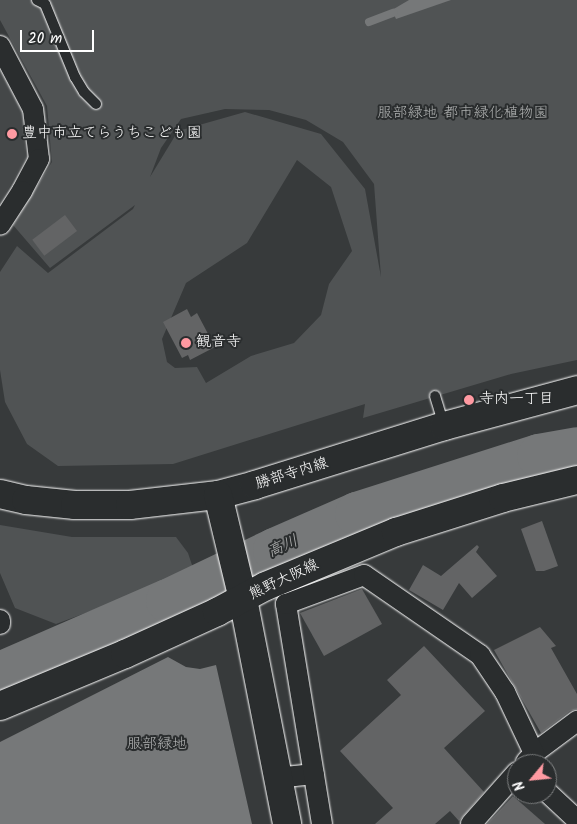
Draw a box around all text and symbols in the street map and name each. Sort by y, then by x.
scale bar [22,20,96,52]
text: 20 m [28,27,62,51]
park label: 服部緑地 都市緑化植物園 [377,105,549,123]
place label: 豊中市立てらうちこども園 [22,125,202,143]
marker: 豊中市立てらうちこども園 [6,128,18,140]
place label: 観音寺 [196,334,241,352]
marker: 観音寺 [180,337,192,349]
place label: 寺内一丁目 [479,391,554,409]
marker: 寺内一丁目 [463,394,475,406]
street label: 勝部寺内線 [254,454,330,494]
water label: 高川 [264,532,302,562]
street label: 熊野大阪線 [246,556,322,604]
park label: 服部緑地 [127,736,187,754]
north arrow [507,754,557,804]
text: N [508,777,531,795]

